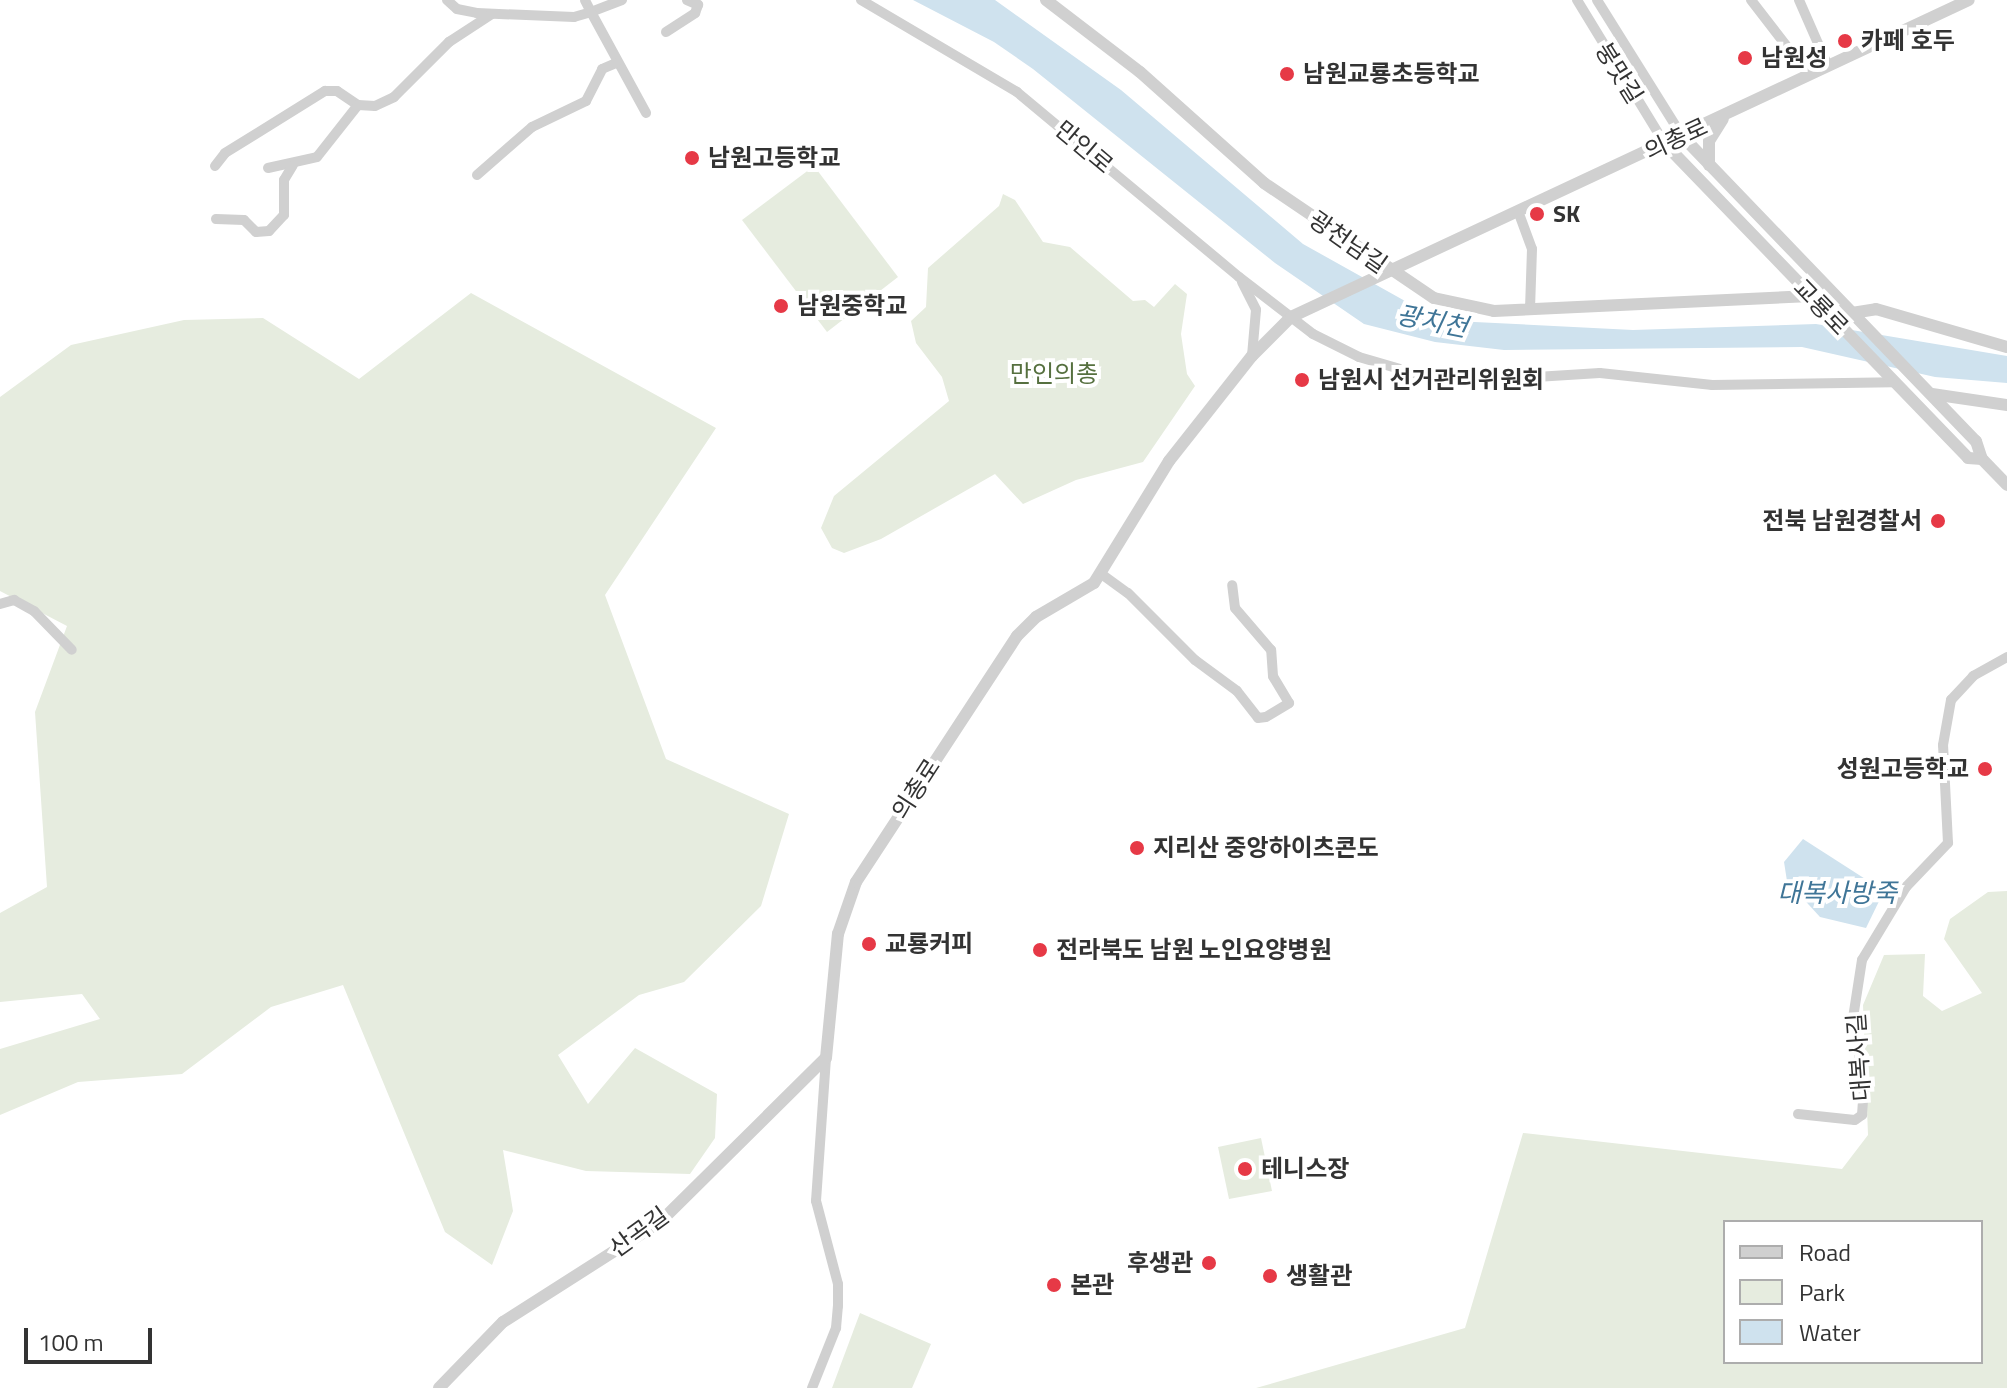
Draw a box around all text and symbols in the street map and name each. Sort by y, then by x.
place label: 카페 호두 [1861,27,1955,55]
marker: 카페 호두 [1836,32,1854,50]
street label: 붕맛길 [1589,37,1649,109]
place label: 남원성 [1761,44,1827,72]
marker: 남원성 [1736,49,1754,67]
place label: 남원교룡초등학교 [1303,60,1480,88]
marker: 남원교룡초등학교 [1278,65,1296,83]
street label: 의총로 [1640,112,1712,166]
street label: 만인로 [1049,115,1119,179]
place label: 남원고등학교 [708,144,840,172]
marker: 남원고등학교 [683,149,701,167]
place label: SK [1553,200,1580,228]
street label: 광천남길 [1304,205,1392,279]
marker: SK [1528,205,1546,223]
street label: 교룡로 [1788,273,1854,341]
place label: 남원중학교 [797,292,907,320]
marker: 남원중학교 [772,297,790,315]
water label: 광치천 [1394,299,1470,343]
park label: 만인의총 [1010,360,1098,388]
place label: 남원시 선거관리위원회 [1318,366,1544,394]
marker: 남원시 선거관리위원회 [1293,371,1311,389]
place label: 전북 남원경찰서 [1762,507,1922,535]
marker: 전북 남원경찰서 [1929,512,1947,530]
street label: 의총로 [886,753,946,825]
place label: 성원고등학교 [1837,755,1969,783]
marker: 성원고등학교 [1976,760,1994,778]
place label: 지리산 중앙하이츠콘도 [1153,834,1379,862]
marker: 지리산 중앙하이츠콘도 [1128,839,1146,857]
water label: 대복사방죽 [1777,877,1897,909]
place label: 교룡커피 [885,930,973,958]
marker: 교룡커피 [860,935,878,953]
place label: 전라북도 남원 노인요양병원 [1056,936,1332,964]
marker: 전라북도 남원 노인요양병원 [1031,941,1049,959]
street label: 대복사길 [1842,1012,1876,1102]
place label: 테니스장 [1261,1155,1349,1183]
marker: 테니스장 [1236,1160,1254,1178]
street label: 산곡길 [604,1201,674,1263]
legend [1723,1220,1983,1364]
text: Road [1799,1234,1851,1270]
place label: 후생관 [1127,1249,1193,1277]
marker: 후생관 [1200,1254,1218,1272]
place label: 생활관 [1286,1262,1352,1290]
marker: 생활관 [1261,1267,1279,1285]
place label: 본관 [1070,1271,1114,1299]
text: Park [1799,1274,1845,1310]
marker: 본관 [1045,1276,1063,1294]
scale bar [28,1312,156,1362]
text: Water [1799,1314,1861,1350]
text: 100 m [38,1324,104,1360]

